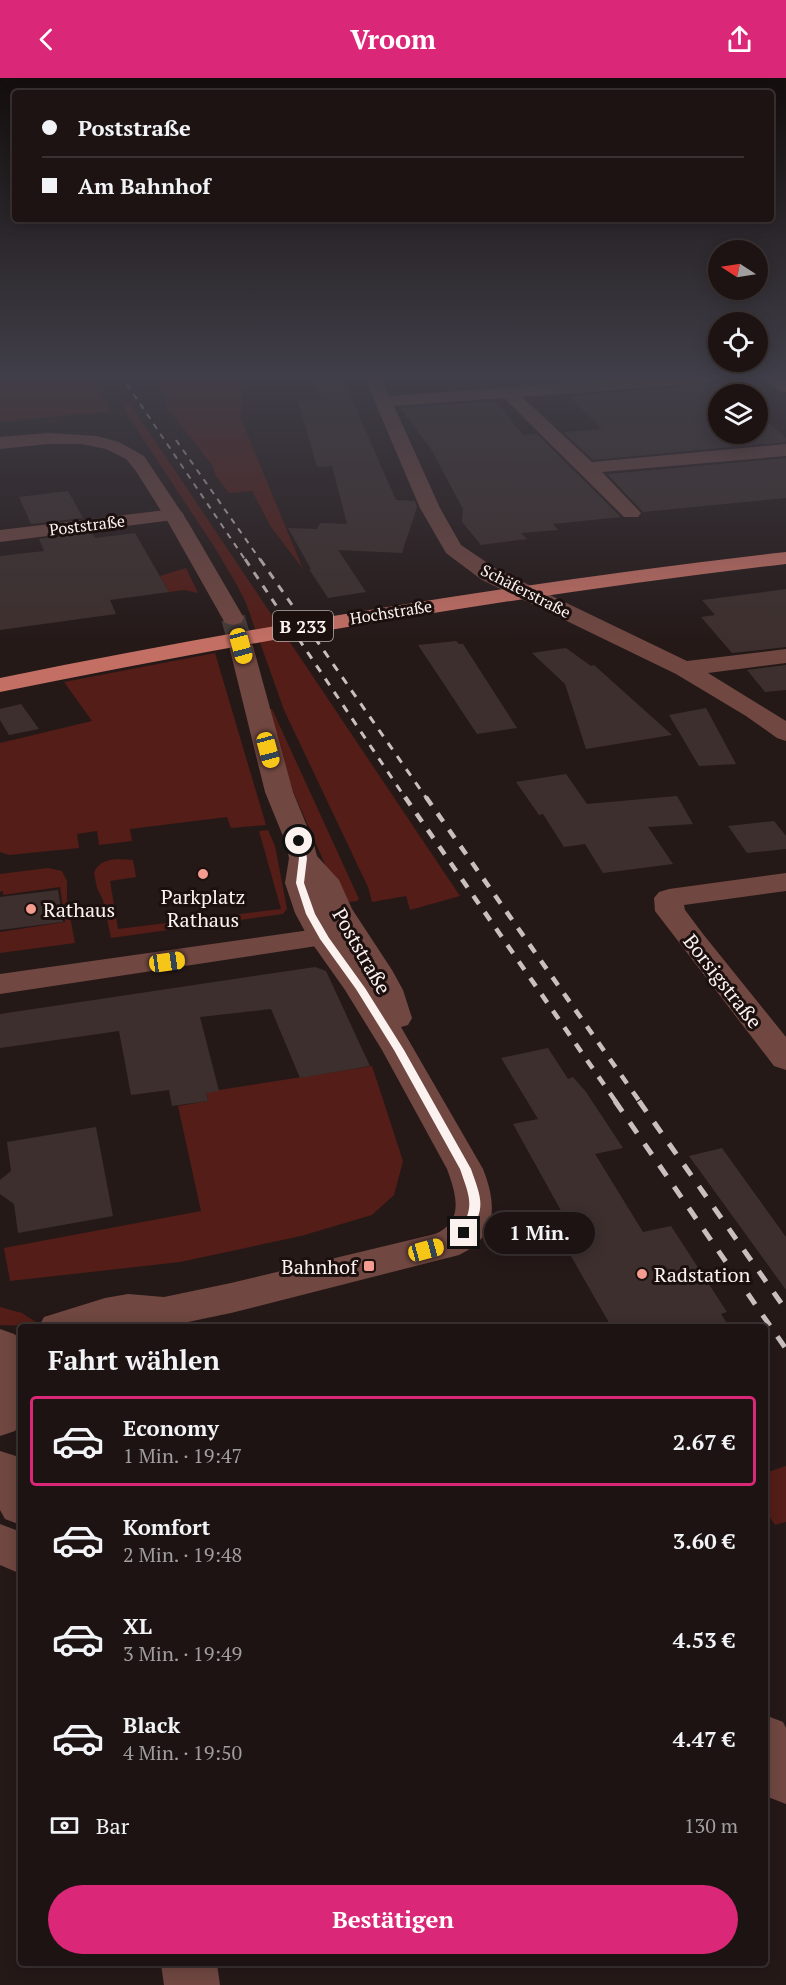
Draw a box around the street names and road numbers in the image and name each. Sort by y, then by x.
street label: Poststraße [48,509,126,541]
street label: Schäferstraße [477,559,575,623]
street label: Hochstraße [348,595,434,629]
road number: B 233 [273,611,333,641]
street label: Poststraße [327,903,397,999]
street label: Borsigstraße [678,928,768,1034]

